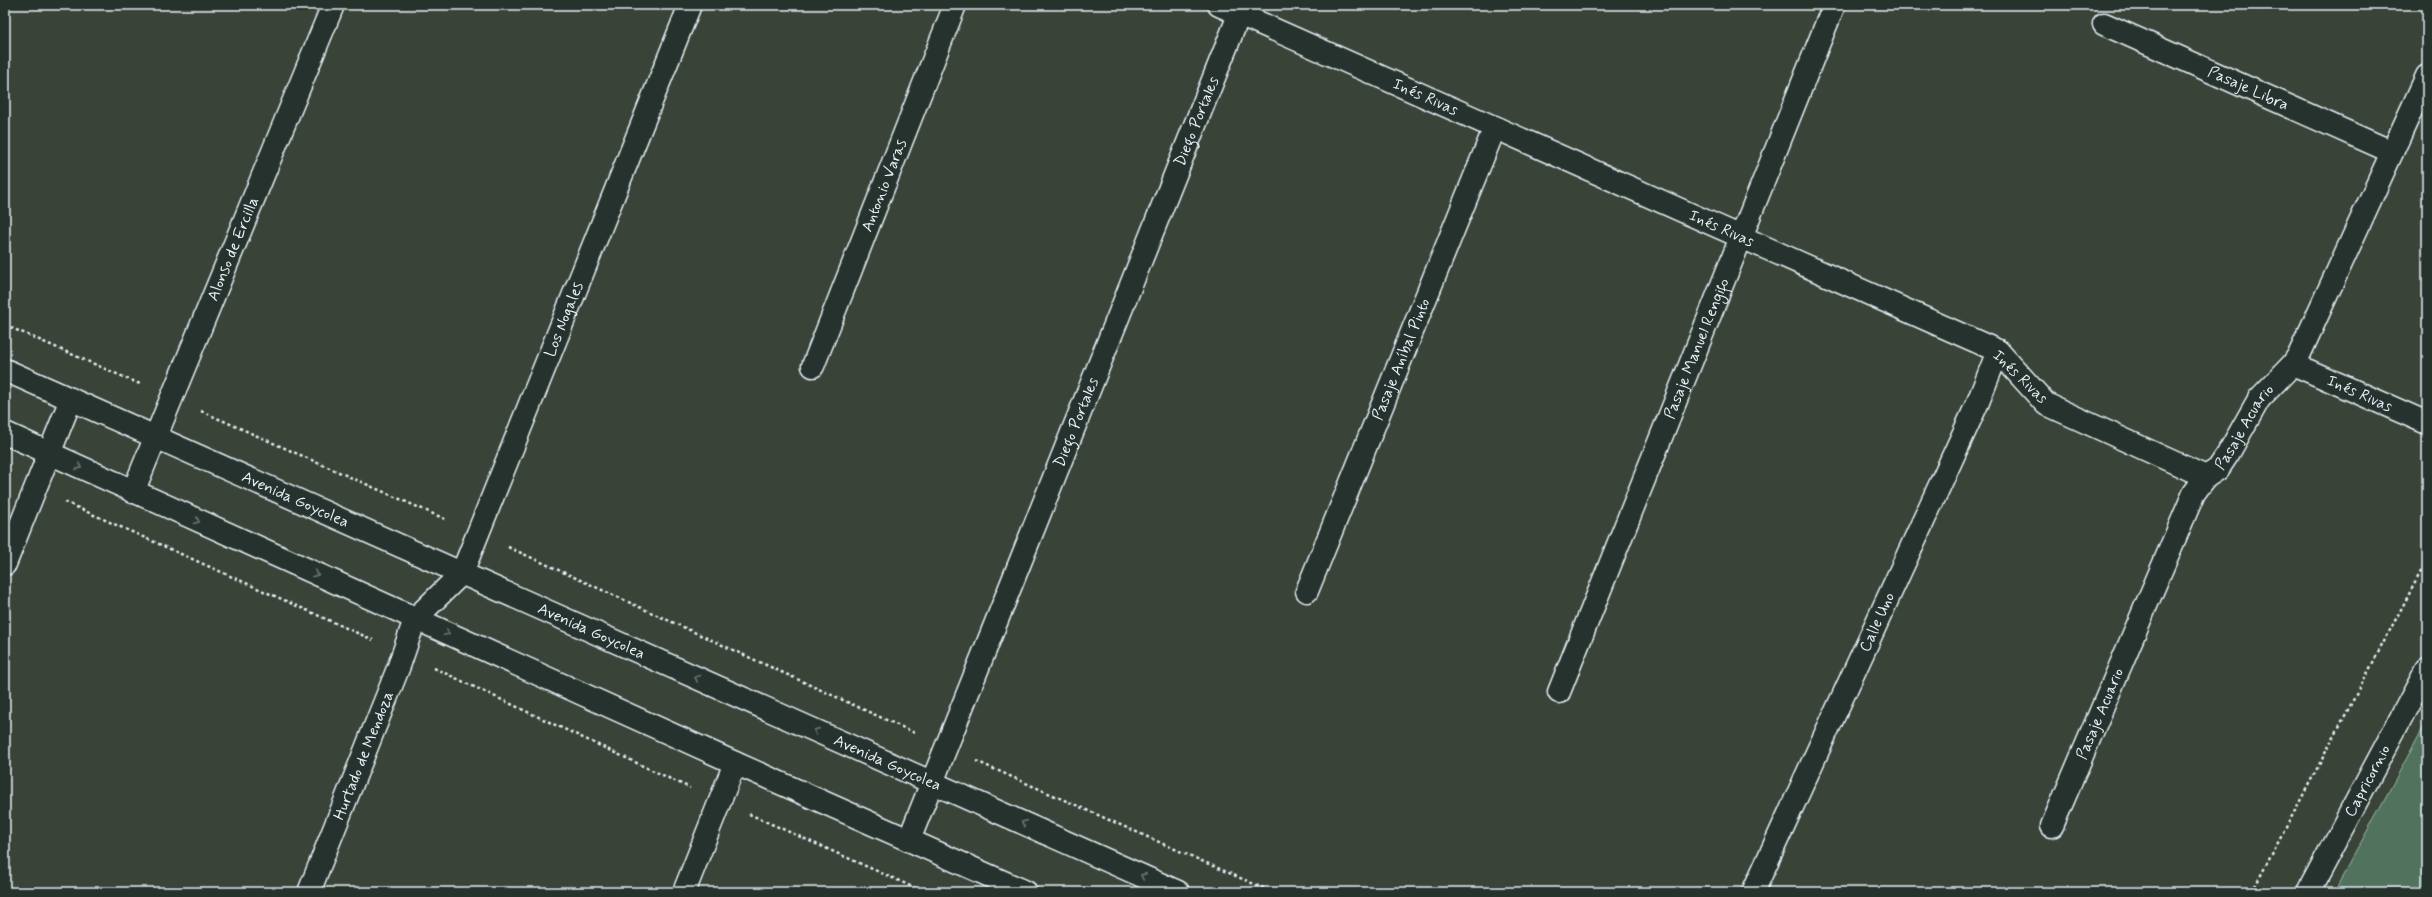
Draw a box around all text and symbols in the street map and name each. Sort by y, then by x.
street label: Pasaje Libra [2205,61,2292,115]
street label: Diego Portales [1169,73,1224,169]
street label: Inés Rivas [1390,73,1461,120]
street label: Antonio Varas [856,136,912,235]
street label: Alonso de Ercilla [202,193,264,304]
street label: Inés Rivas [1686,205,1758,252]
street label: Pasaje Manuel Rengifo [1659,275,1736,422]
street label: Los Nogales [539,279,588,360]
street label: Pasaje Aníbal Pinto [1367,295,1435,423]
street label: Inés Rivas [1988,345,2052,409]
street label: Inés Rivas [2324,370,2396,417]
street label: Diego Portales [1049,374,1104,470]
street label: Pasaje Acuario [2210,379,2279,474]
one-way arrow [74,462,82,470]
street label: Avenida Goycolea [239,466,353,532]
one-way arrow [193,516,200,524]
one-way arrow [311,569,319,577]
street label: Calle Uno [1854,589,1900,655]
street label: Avenida Goycolea [535,598,649,664]
one-way arrow [443,628,450,636]
street label: Pasaje Acuario [2071,665,2129,763]
one-way arrow [693,674,700,682]
street label: Hurtado de Mendoza [328,688,398,823]
one-way arrow [812,727,819,735]
street label: Avenida Goycolea [831,730,945,796]
street label: Capricornio [2339,741,2395,821]
one-way arrow [1020,820,1028,828]
one-way arrow [1139,873,1147,881]

